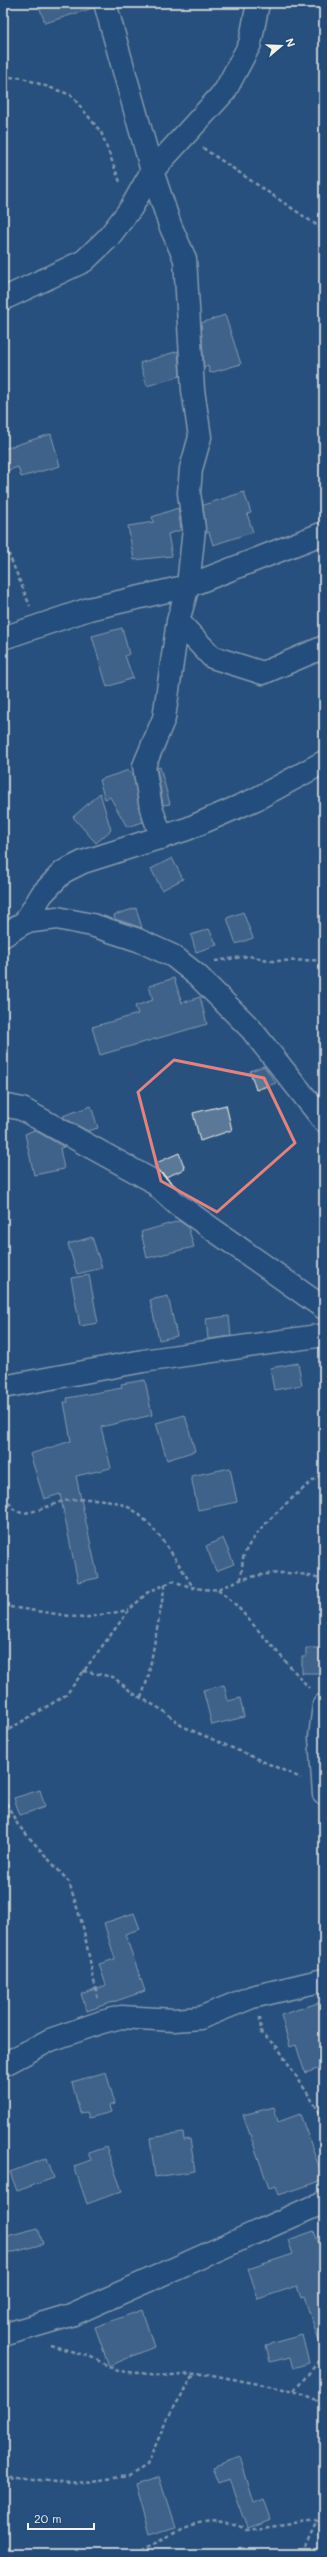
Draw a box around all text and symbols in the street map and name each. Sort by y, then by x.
north arrow [261,26,301,66]
text: N [282,36,299,49]
scale bar [28,2505,94,2531]
text: 20 m [34,2510,62,2526]

